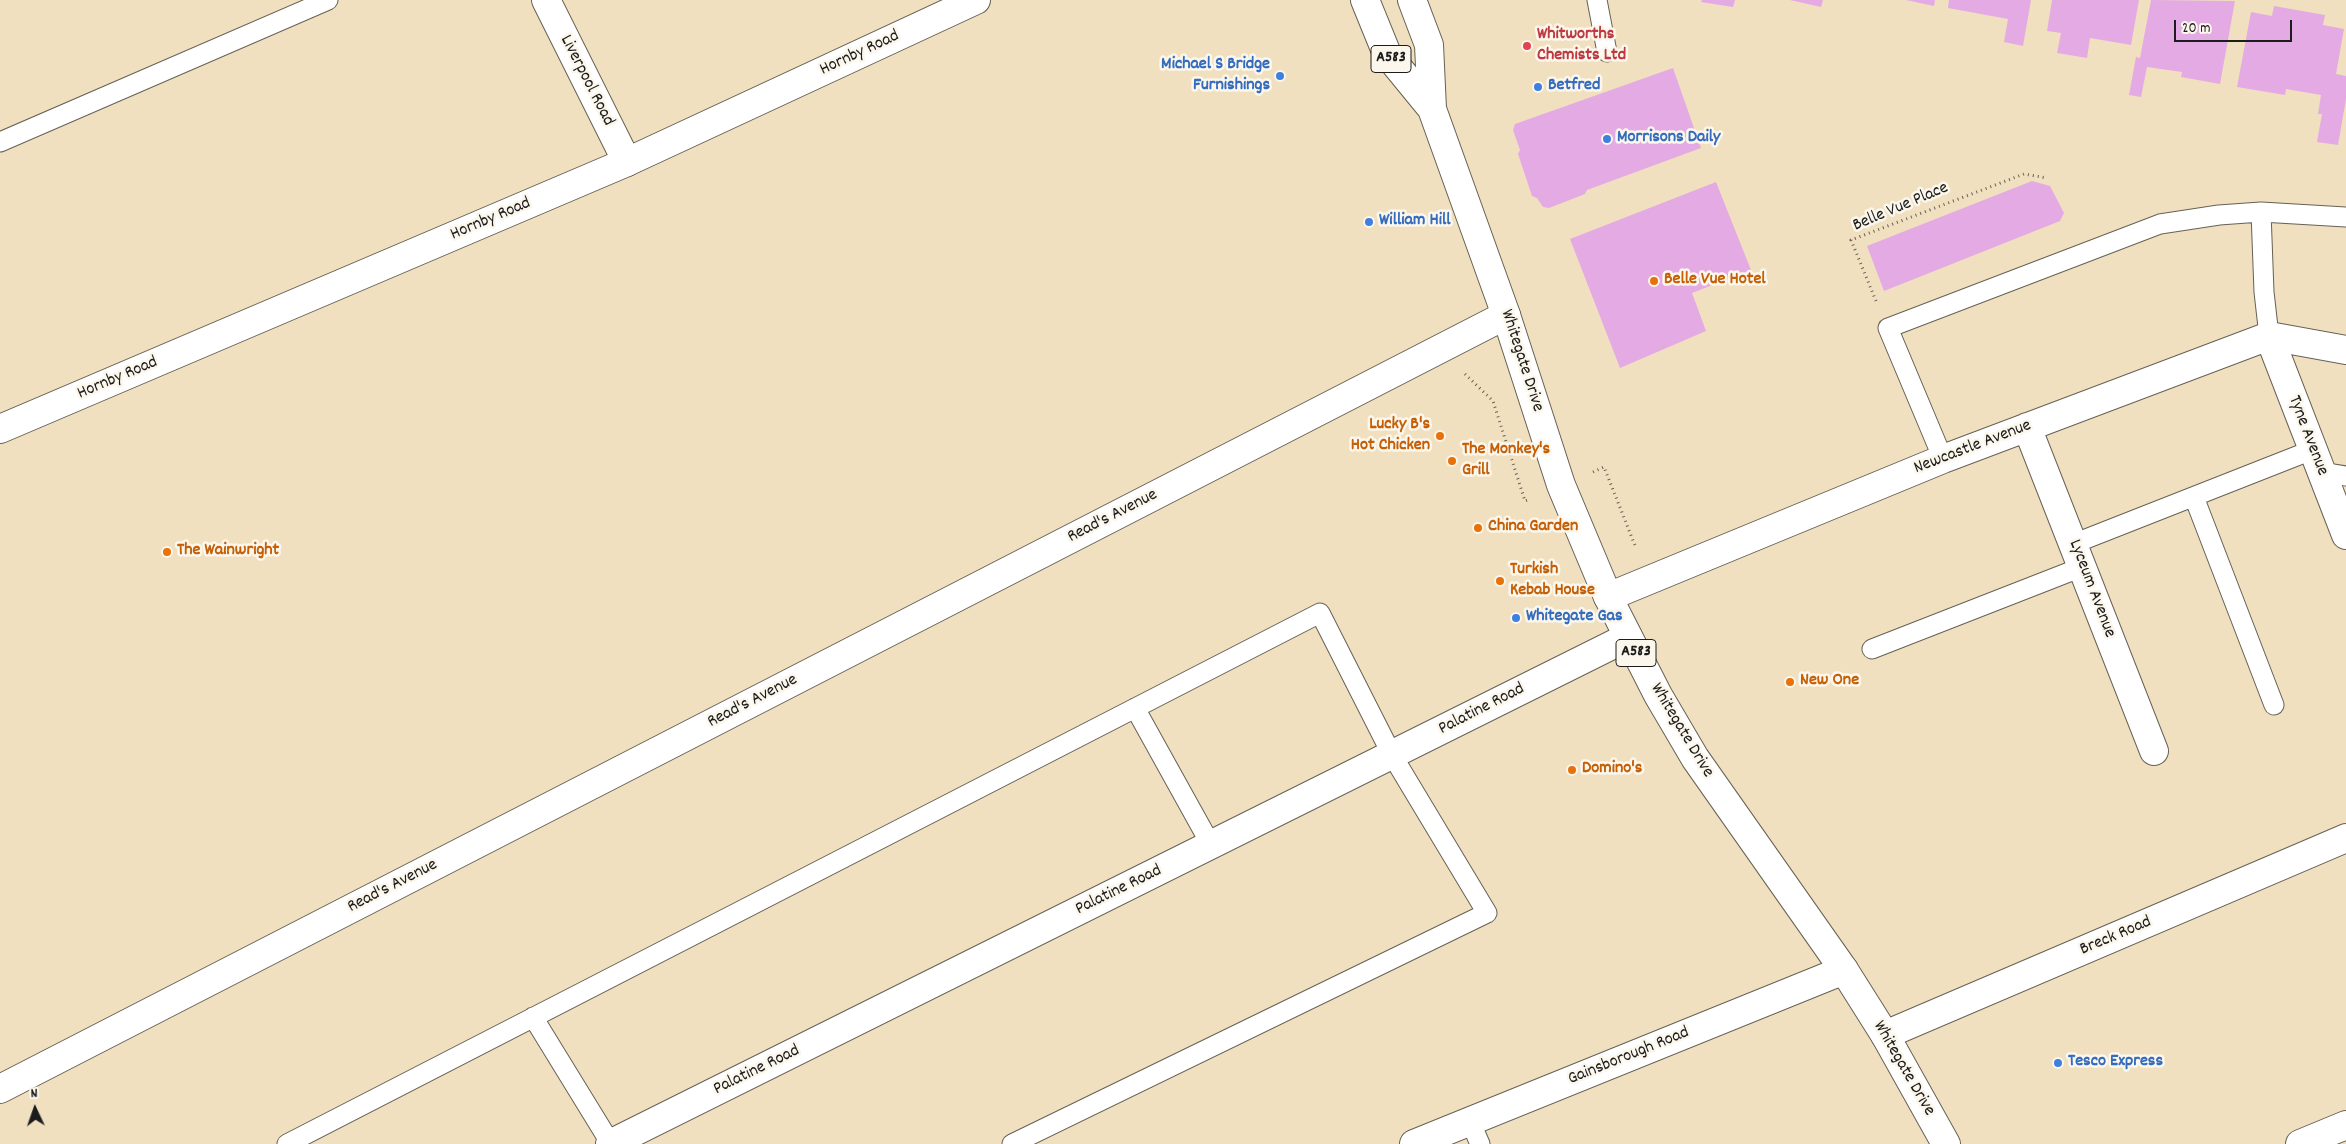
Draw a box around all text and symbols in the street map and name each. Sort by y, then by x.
scale bar [2176,10,2294,42]
text: 20 m [2182,18,2210,40]
place label: Whitworths Chemists Ltd [1537,25,1626,68]
street label: Hornby Road [817,26,903,82]
street label: Liverpool Road [554,32,618,130]
marker: Whitworths Chemists Ltd [1521,40,1533,52]
road number: A583 [1371,46,1411,72]
place label: Michael S Bridge Furnishings [1161,55,1270,98]
marker: Michael S Bridge Furnishings [1274,70,1286,82]
place label: Betfred [1548,76,1600,98]
marker: Betfred [1532,81,1544,93]
place label: Morrisons Daily [1617,128,1720,150]
marker: Morrisons Daily [1601,133,1613,145]
street label: Belle Vue Place [1850,178,1952,238]
street label: Hornby Road [448,193,534,247]
place label: William Hill [1379,211,1450,233]
marker: William Hill [1363,216,1375,228]
place label: Belle Vue Hotel [1664,270,1766,292]
marker: Belle Vue Hotel [1648,275,1660,287]
street label: Whitegate Drive [1494,307,1548,415]
street label: Hornby Road [75,352,161,406]
street label: Tyne Avenue [2282,393,2332,479]
place label: Lucky B's Hot Chicken [1351,415,1430,458]
street label: Newcastle Avenue [1911,416,2035,480]
marker: Lucky B's Hot Chicken [1434,430,1446,442]
place label: The Monkey's Grill [1462,440,1550,482]
marker: The Monkey's Grill [1446,455,1458,467]
street label: Read's Avenue [1064,485,1162,549]
place label: China Garden [1488,517,1578,539]
marker: China Garden [1472,522,1484,534]
street label: Lyceum Avenue [2062,537,2120,641]
place label: The Wainwright [177,541,279,563]
marker: The Wainwright [161,546,173,558]
place label: Turkish Kebab House [1510,560,1595,602]
marker: Turkish Kebab House [1494,575,1506,587]
place label: Whitegate Gas [1526,607,1623,629]
marker: Whitegate Gas [1510,612,1522,624]
road number: A583 [1616,640,1656,666]
street label: Read's Avenue [704,670,802,734]
place label: New One [1800,671,1859,693]
marker: New One [1784,676,1796,688]
street label: Palatine Road [1436,679,1528,741]
street label: Whitegate Drive [1644,680,1718,782]
place label: Domino's [1582,759,1642,781]
marker: Domino's [1566,764,1578,776]
street label: Read's Avenue [344,855,442,919]
street label: Palatine Road [1072,861,1166,921]
street label: Breck Road [2077,912,2155,962]
street label: Whitegate Drive [1867,1018,1939,1120]
street label: Gainsborough Road [1565,1023,1693,1091]
street label: Palatine Road [710,1041,804,1101]
place label: Tesco Express [2068,1052,2163,1074]
marker: Tesco Express [2052,1057,2064,1069]
north arrow [10,1084,60,1134]
text: N [30,1084,38,1104]

